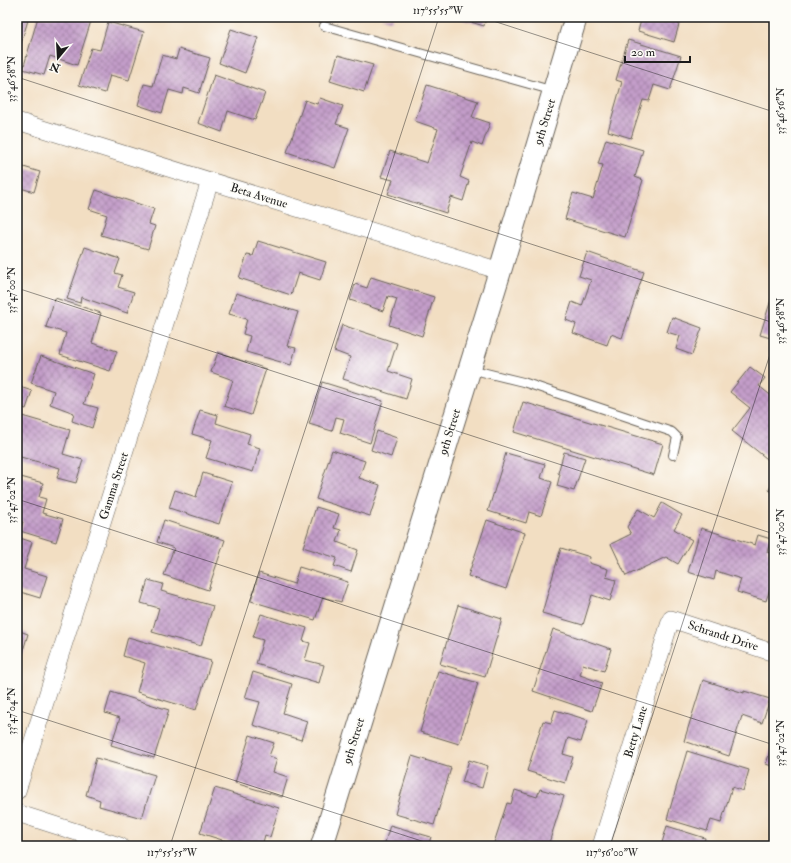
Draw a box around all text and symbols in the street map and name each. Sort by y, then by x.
text: 117°55'55"W [413,5,464,17]
north arrow [38,38,78,78]
scale bar [625,38,690,64]
text: 20 m [631,45,656,60]
text: 33°46'58"N [6,56,18,102]
text: N [47,59,63,75]
text: 33°46'56"N [775,88,787,134]
street label: 9th Street [531,97,559,148]
street label: Beta Avenue [229,180,289,212]
text: 33°47'00"N [6,266,18,314]
text: 33°46'58"N [775,298,787,344]
street label: 9th Street [436,407,464,458]
street label: Gamma Street [96,450,132,522]
text: 33°47'02"N [6,476,18,524]
text: 33°47'00"N [775,508,787,556]
street label: Schrandt Drive [686,618,760,654]
text: 33°47'04"N [6,687,18,735]
street label: Betty Lane [621,704,651,760]
street label: 9th Street [340,716,368,767]
text: 33°47'02"N [775,719,787,767]
text: 117°55'55"W [147,847,198,859]
text: 117°56'00"W [586,847,639,859]

